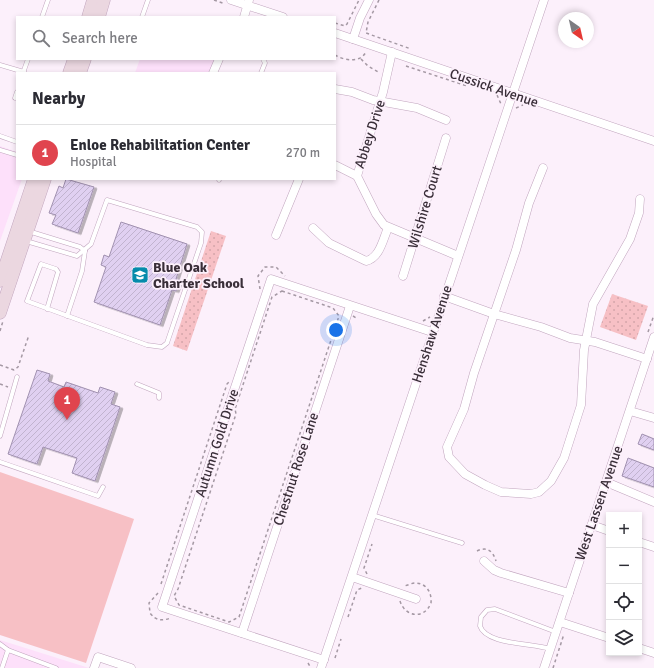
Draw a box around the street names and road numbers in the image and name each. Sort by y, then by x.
street label: Cussick Avenue [447,65,541,111]
street label: Abbey Drive [351,98,389,170]
street label: Wilshire Court [404,163,446,251]
street label: Henshaw Avenue [408,283,456,385]
street label: Autumn Gold Drive [192,387,242,499]
street label: Chestnut Rose Lane [270,410,322,528]
street label: West Lassen Avenue [571,443,627,563]

